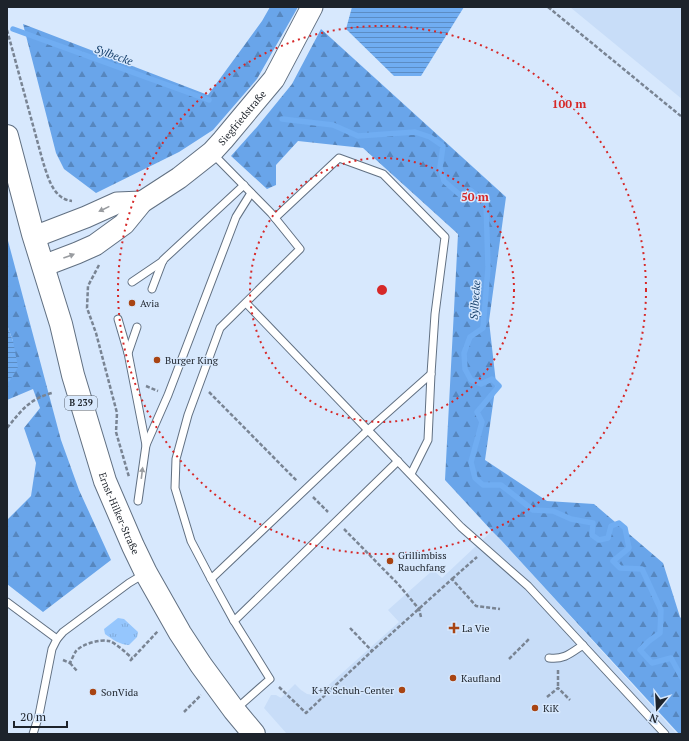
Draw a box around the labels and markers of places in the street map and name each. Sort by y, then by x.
centre of rings [375,283,389,297]
place label: Avia [140,297,159,310]
marker: Avia [127,298,137,308]
place label: Burger King [165,354,219,367]
marker: Burger King [152,355,162,365]
place label: Grillimbiss Rauchfang [398,549,447,574]
marker: Grillimbiss Rauchfang [385,556,395,566]
place label: La Vie [462,622,490,635]
marker: La Vie [449,623,459,633]
place label: Kaufland [461,672,501,685]
marker: Kaufland [448,673,458,683]
place label: K+K Schuh-Center [312,684,394,697]
marker: K+K Schuh-Center [397,685,407,695]
place label: SonVida [101,686,138,699]
marker: SonVida [88,687,98,697]
place label: KiK [543,702,559,715]
marker: KiK [530,703,540,713]

